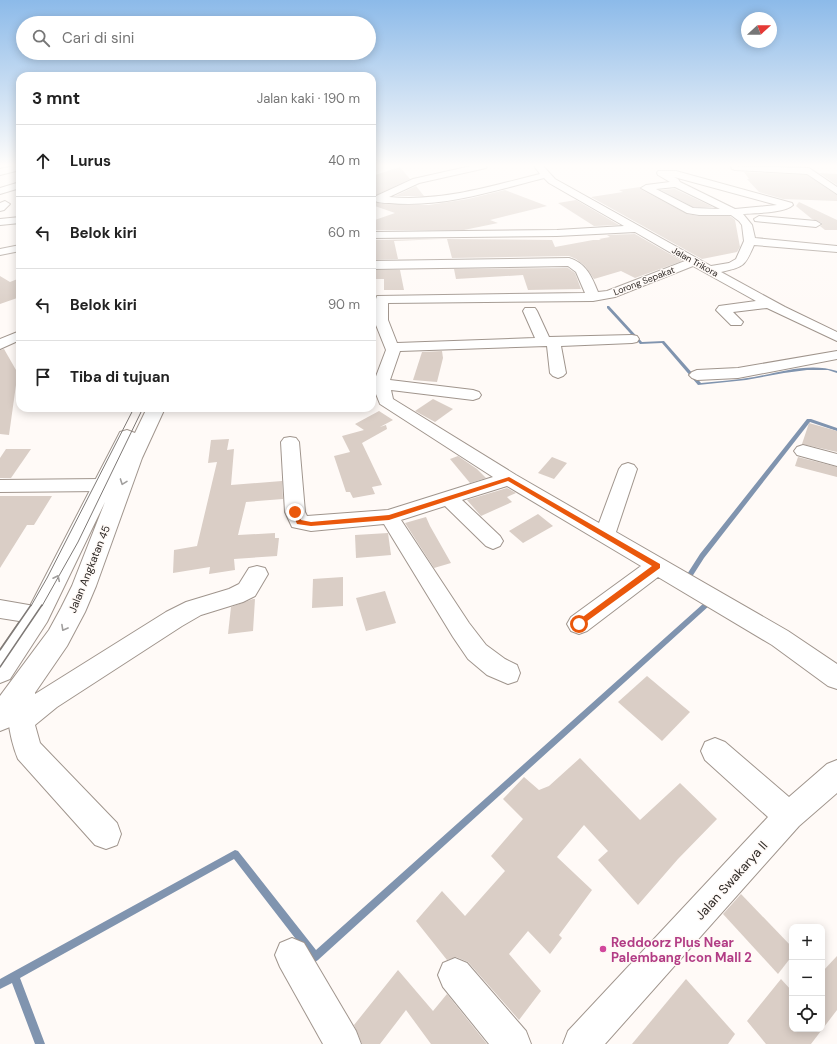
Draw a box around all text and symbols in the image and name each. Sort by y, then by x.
north arrow [741,12,777,48]
search box [16,16,376,60]
icon: search [30,27,52,49]
text: Cari di sini [62,28,134,48]
text: 3 mnt [32,87,80,109]
text: Jalan kaki · 190 m [257,90,360,107]
icon: ahead [32,150,54,172]
text: Lurus [70,151,111,171]
text: 40 m [328,152,360,169]
icon: left [32,222,54,244]
text: Belok kiri [70,223,137,243]
text: 60 m [328,224,360,241]
street label: Jalan Trikora [669,244,721,280]
street label: Lorong Sepakat [612,264,677,298]
icon: left [32,294,54,316]
text: Belok kiri [70,295,137,315]
text: 90 m [328,296,360,313]
icon: arrive [32,366,54,388]
text: Tiba di tujuan [70,367,170,387]
one-way arrow [119,478,127,485]
route end [286,503,304,521]
street label: Jalan Angkatan 45 [65,523,113,615]
one-way arrow [52,575,60,582]
route start [570,615,588,633]
one-way arrow [61,624,68,631]
street label: Jalan Swakarya II [691,837,771,923]
map controls [789,924,825,1032]
button: + [789,924,825,960]
place label: Reddoorz Plus Near Palembang Icon Mall 2 [611,934,752,966]
marker: Reddoorz Plus Near Palembang Icon Mall 2 [598,944,608,954]
button: − [789,960,825,996]
button: locate [789,996,825,1032]

